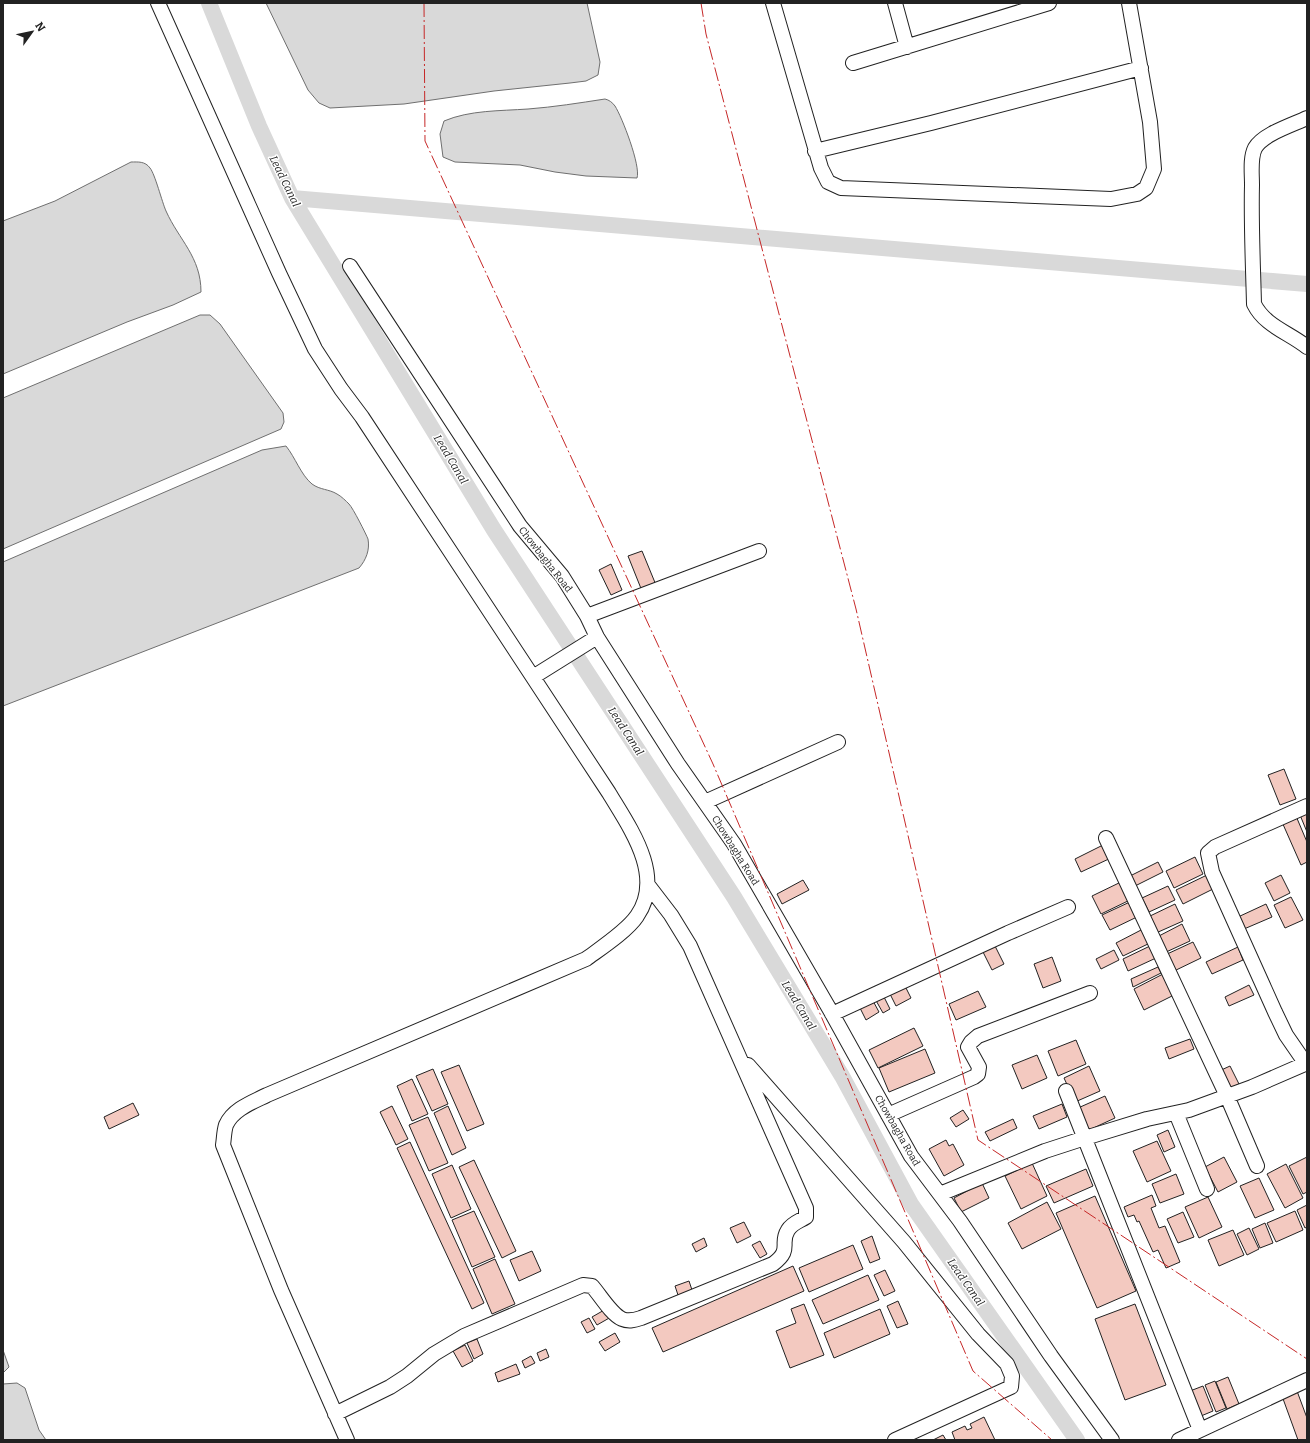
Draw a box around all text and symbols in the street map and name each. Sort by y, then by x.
north arrow [12,12,52,52]
text: N [32,20,48,34]
water label: Lead Canal [267,154,303,209]
water label: Lead Canal [431,432,470,486]
street label: Chowbagha Road [516,524,575,595]
water label: Lead Canal [605,705,646,758]
street label: Chowbagha Road [709,814,761,888]
water label: Lead Canal [779,978,818,1032]
street label: Chowbagha Road [872,1093,922,1168]
water label: Lead Canal [944,1256,987,1309]

